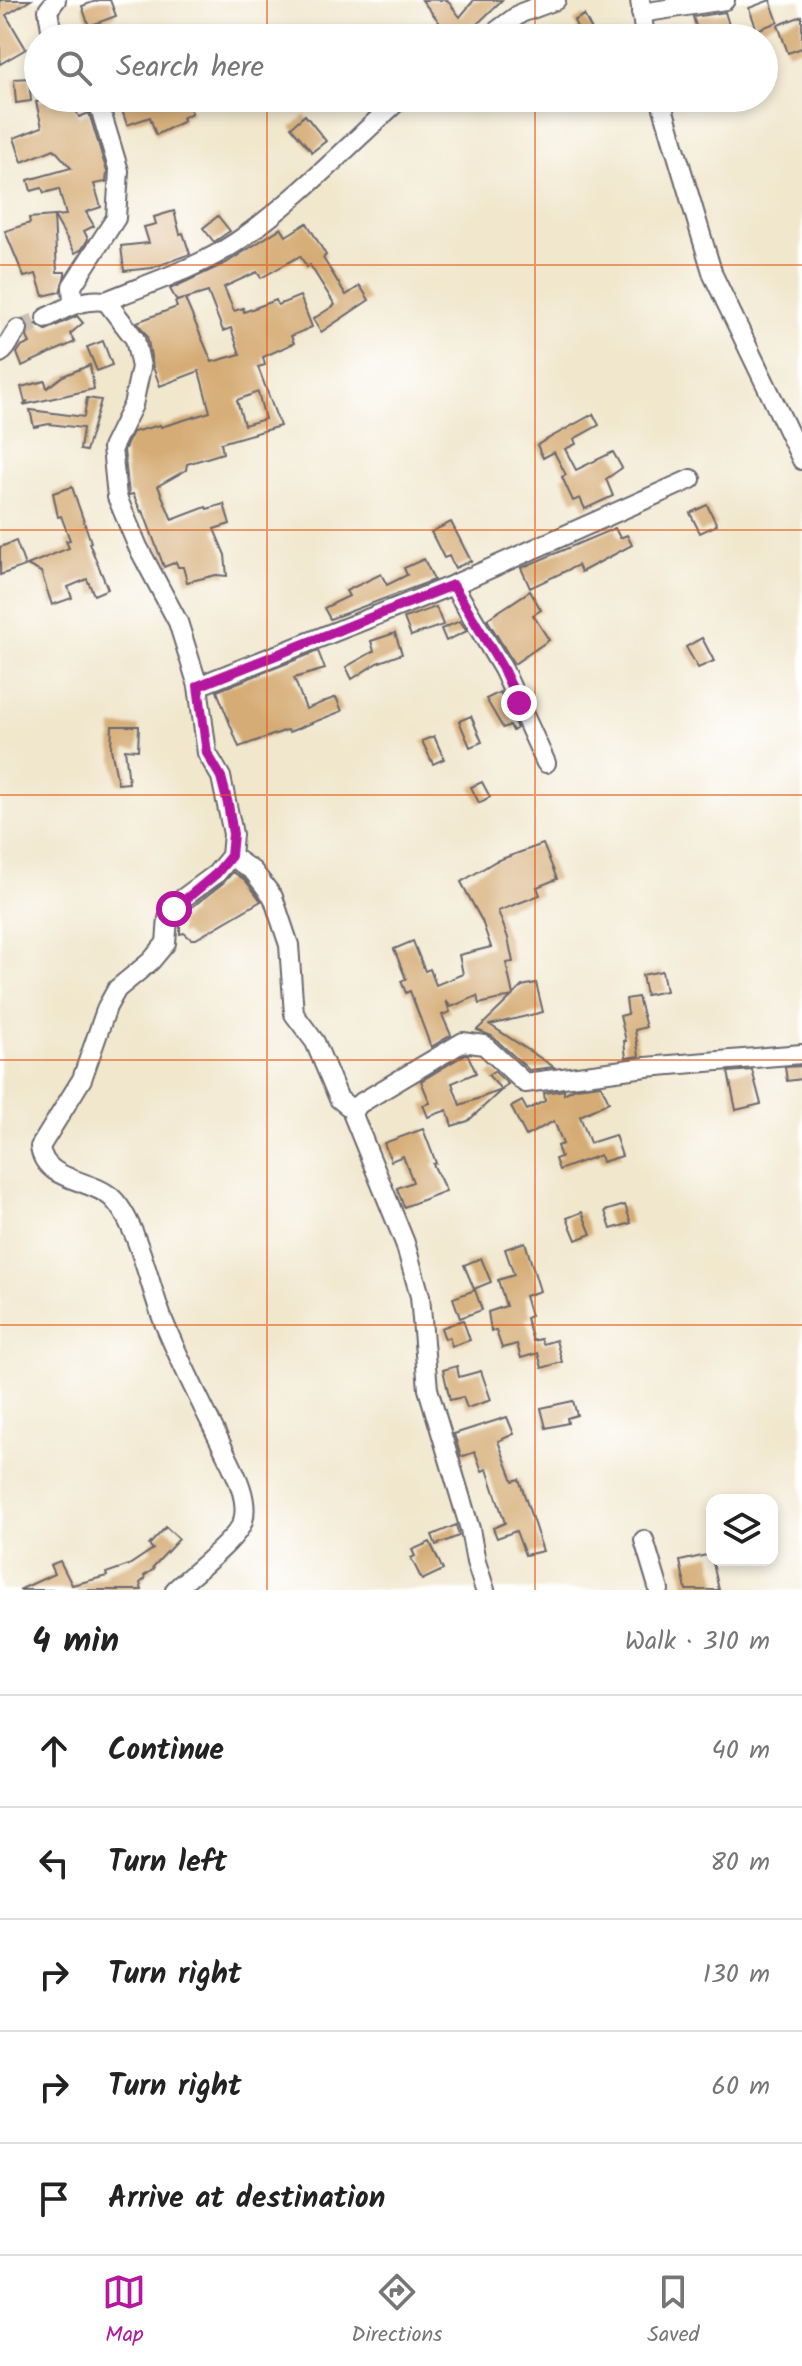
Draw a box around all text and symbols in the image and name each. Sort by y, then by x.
search box [24,24,778,112]
text: Search here [116,44,264,92]
icon: search [52,46,96,90]
route end [501,685,537,721]
route start [156,891,192,927]
map controls [706,1494,778,1566]
button: layers [706,1494,778,1566]
text: 4 min [32,1615,119,1669]
text: Walk · 310 m [625,1621,770,1663]
text: Continue [108,1727,224,1775]
icon: ahead [32,1729,76,1773]
text: 40 m [712,1730,770,1772]
text: Turn left [108,1839,227,1887]
icon: left [32,1841,76,1885]
text: 80 m [710,1842,770,1884]
text: Turn right [108,1951,241,1999]
icon: right [32,1953,76,1997]
text: 130 m [703,1954,770,1996]
text: Turn right [108,2063,241,2111]
icon: right [32,2065,76,2109]
text: 60 m [711,2066,770,2108]
text: Arrive at destination [108,2175,385,2223]
icon: arrive [32,2177,76,2221]
tab: Map [102,2270,146,2353]
tab: Directions [351,2270,443,2353]
tab: Saved [647,2270,700,2353]

